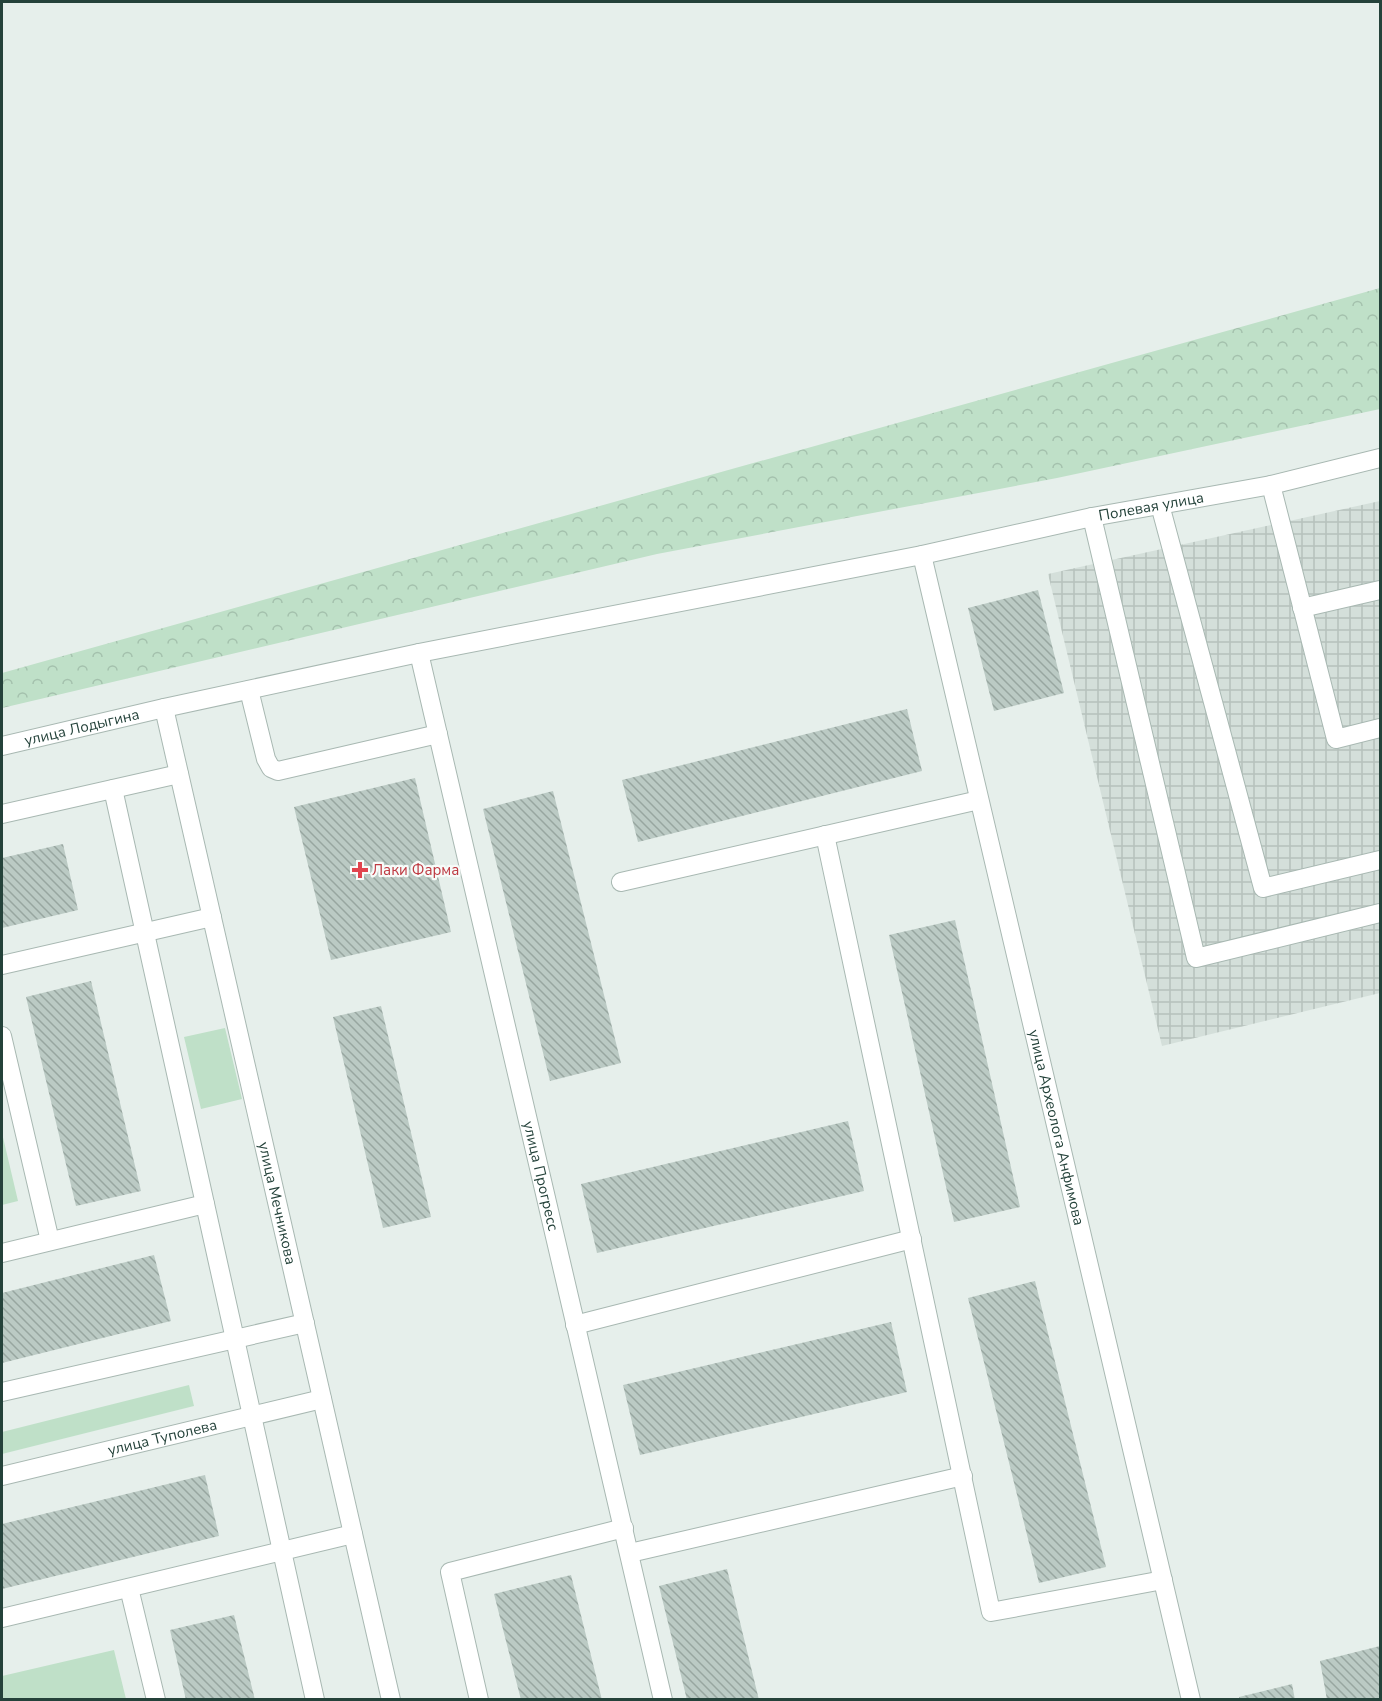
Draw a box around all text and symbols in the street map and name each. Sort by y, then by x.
street label: Полевая улица [1097,487,1205,526]
street label: улица Лодыгина [22,704,141,750]
place label: Лаки Фарма [372,860,459,880]
marker: Лаки Фарма [353,863,367,877]
street label: улица Археолога Анфимова [1024,1027,1089,1227]
street label: улица Прогресс [518,1119,563,1233]
street label: улица Мечникова [254,1140,301,1266]
street label: улица Туполева [106,1415,219,1460]

